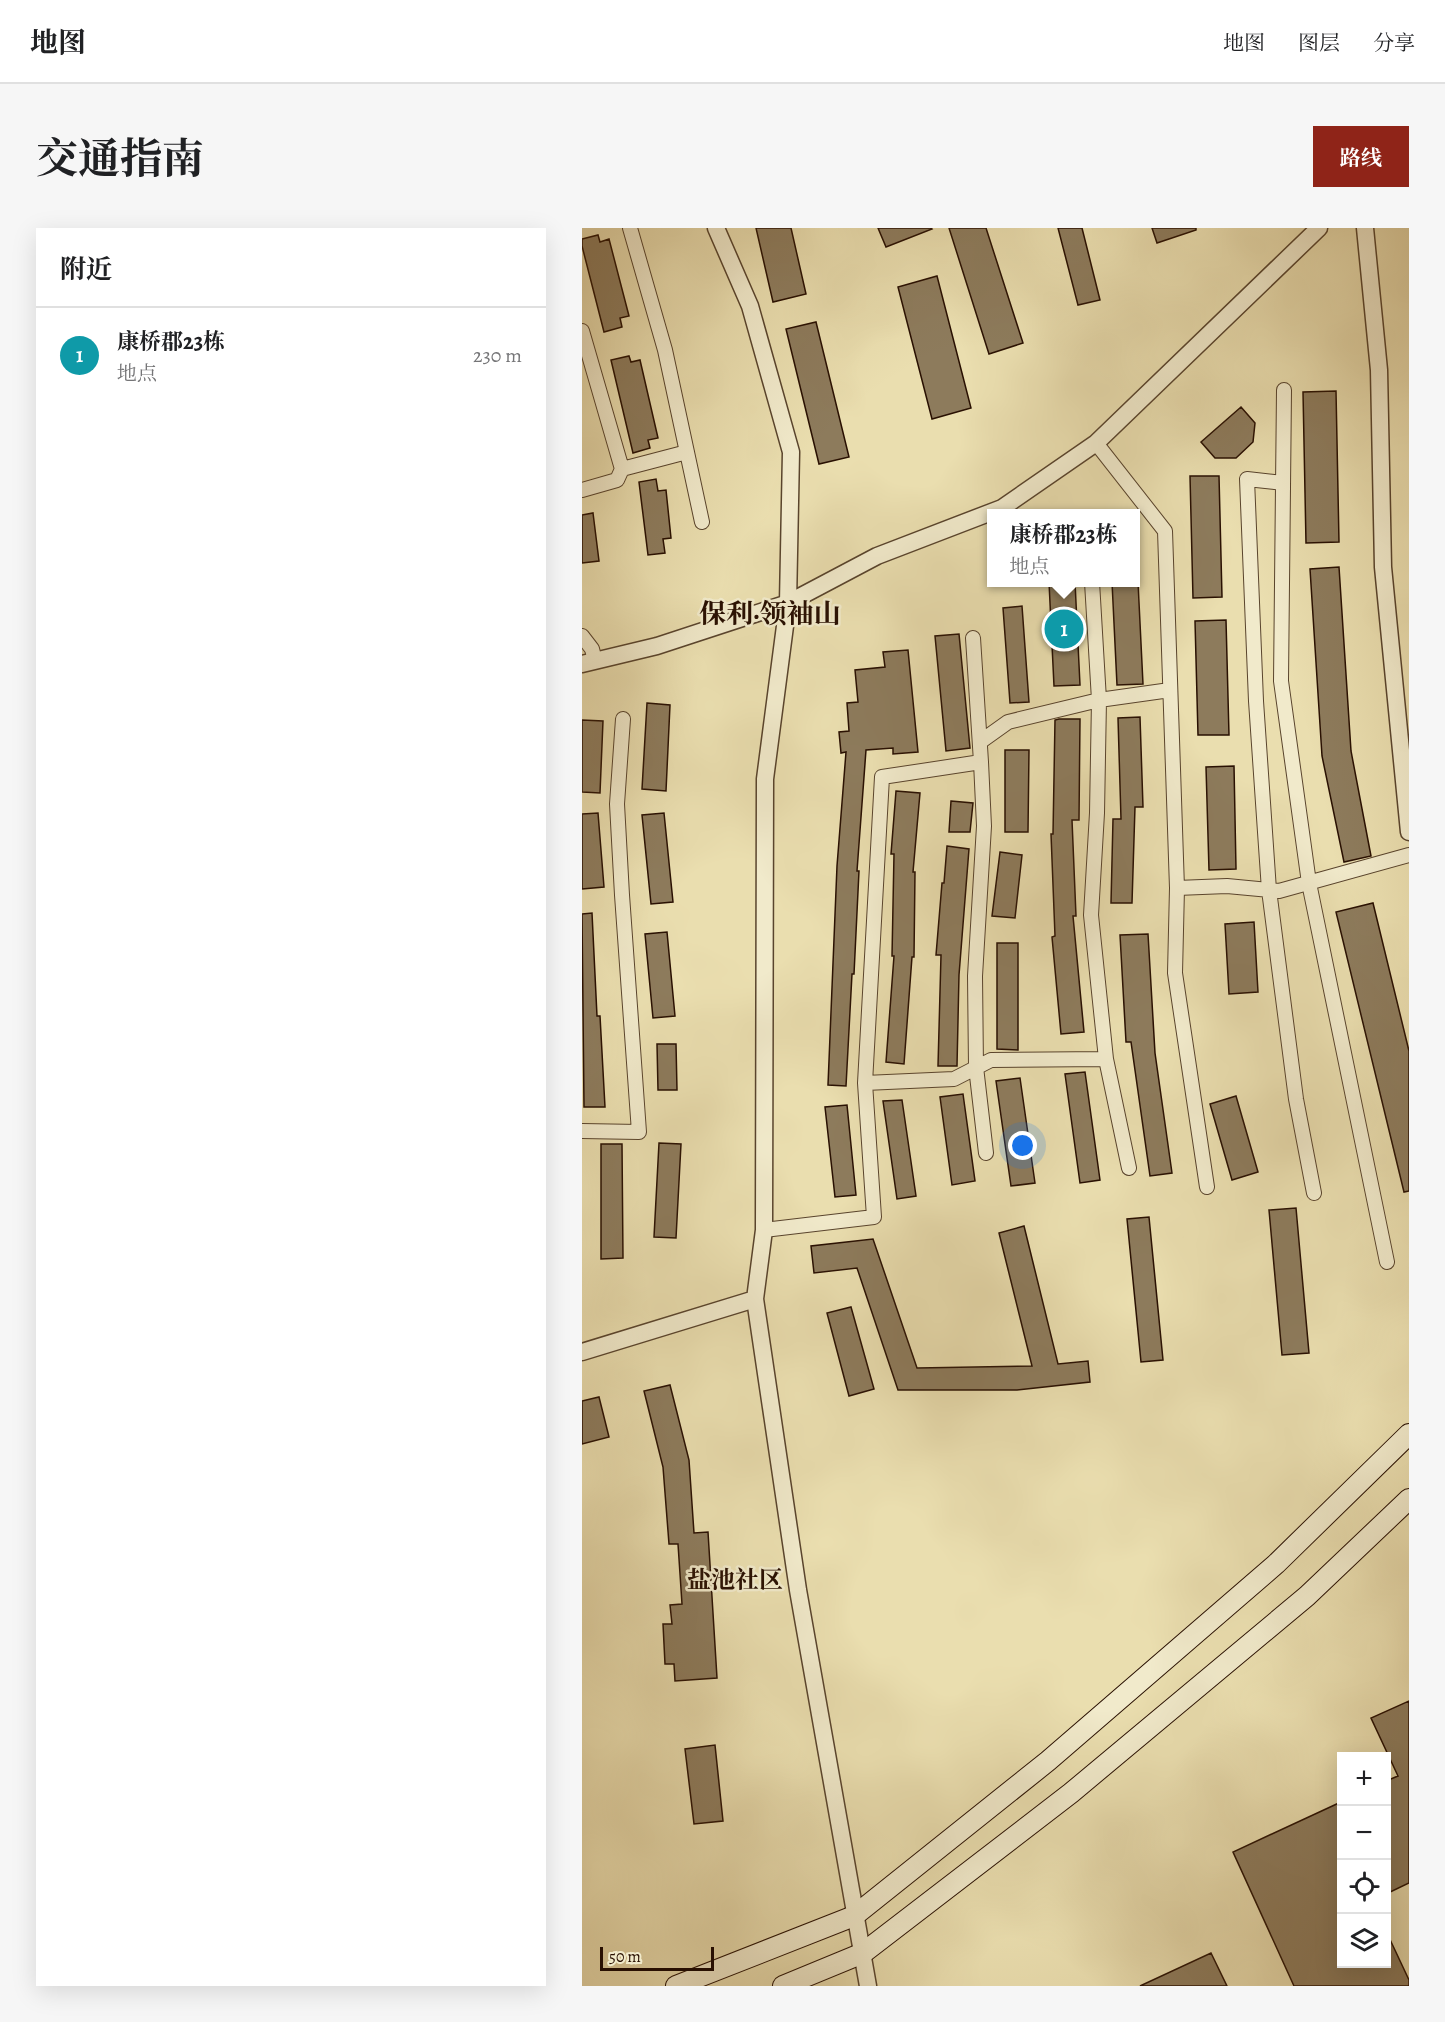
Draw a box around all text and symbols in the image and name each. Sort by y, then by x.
text: 地图 [30,24,86,62]
text: 地图 [1223,29,1265,57]
text: 图层 [1298,29,1340,57]
text: 分享 [1373,29,1415,57]
button: 路线 [1313,126,1409,187]
text: 交通指南 [36,130,204,187]
text: 附近 [60,252,112,287]
text: 康桥郡23栋 [117,327,225,357]
text: 1 [76,342,83,369]
text: 230 m [473,342,522,369]
text: 地点 [117,360,157,387]
popup [987,509,1140,587]
text: 康桥郡23栋 [1009,520,1118,550]
text: 地点 [1009,553,1049,580]
district label: 保利·领袖山 [699,596,841,632]
pin: 1 [1044,606,1084,652]
your location [1008,1131,1037,1160]
district label: 盐池社区 [687,1564,783,1596]
map controls [1337,1752,1391,1968]
button: + [1337,1752,1391,1806]
button: − [1337,1806,1391,1860]
button: locate [1337,1860,1391,1914]
button: layers [1337,1914,1391,1968]
scale bar [600,1944,714,1972]
text: 50 m [609,1946,641,1968]

